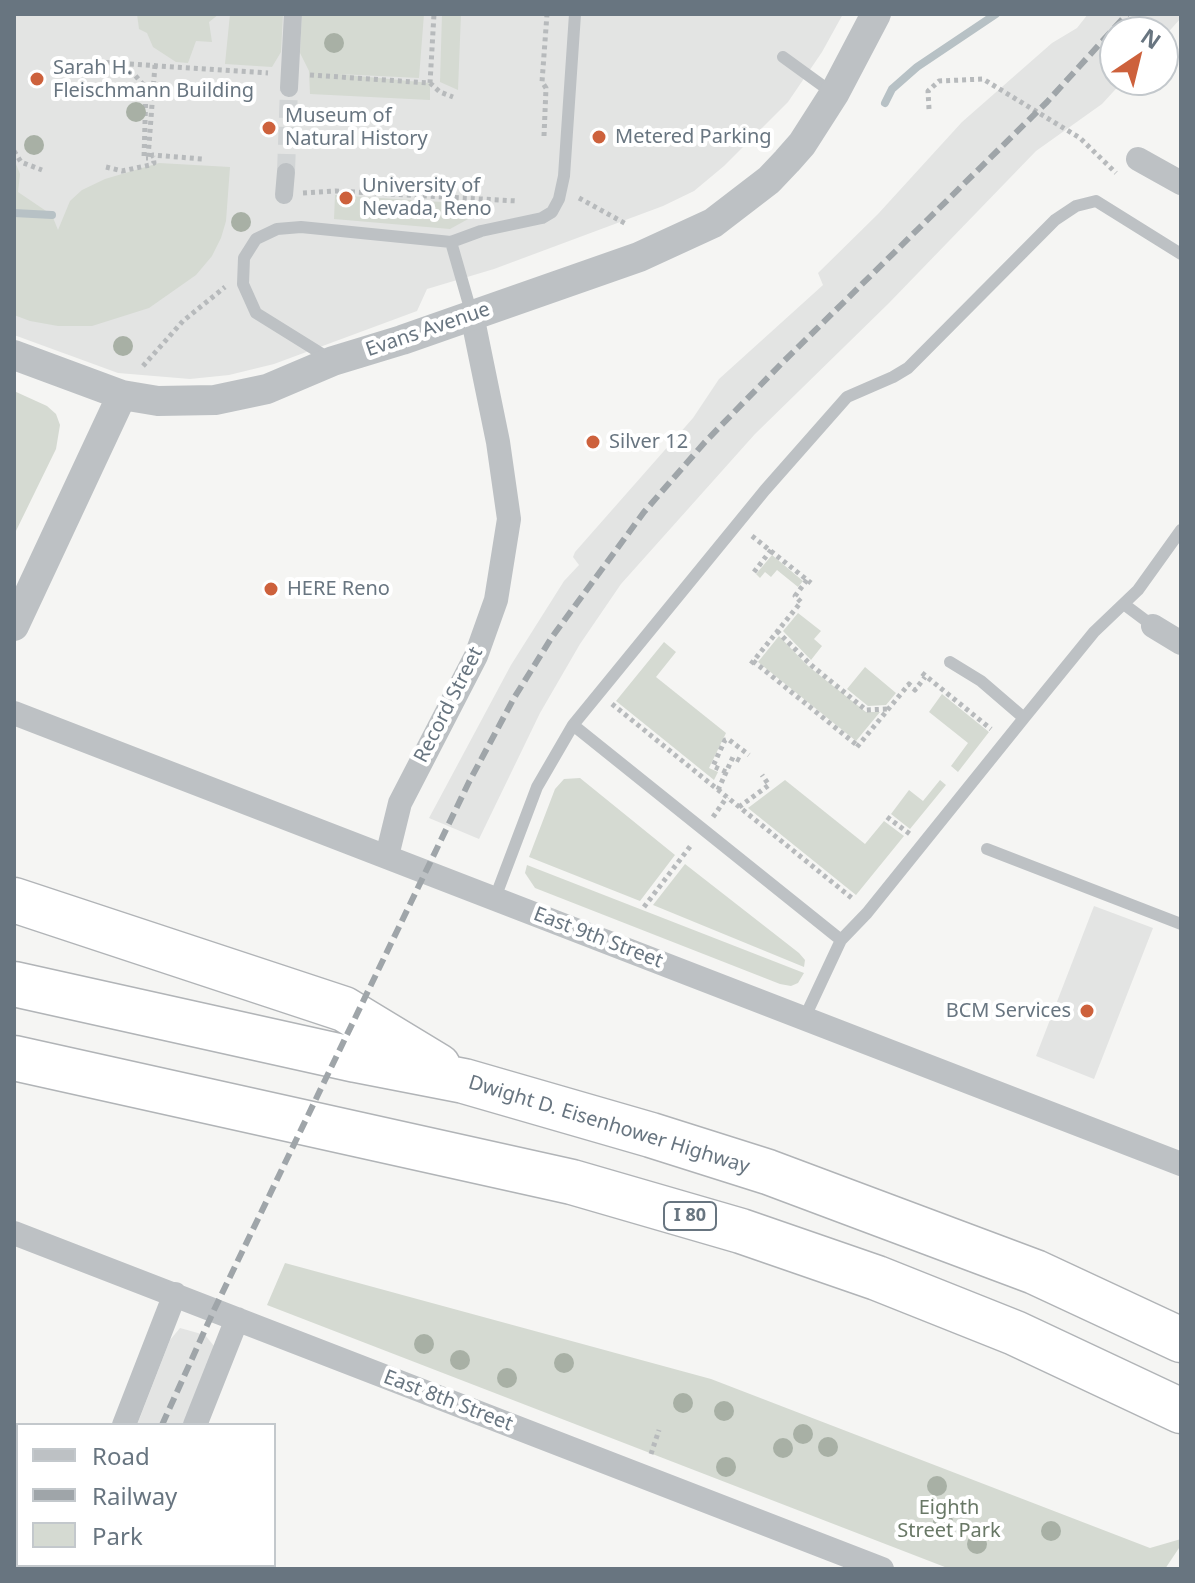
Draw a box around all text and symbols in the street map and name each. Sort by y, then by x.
north arrow [1099,16,1179,96]
text: N [1136,21,1168,55]
place label: Sarah H. Fleischmann Building [53,56,254,103]
marker: Sarah H. Fleischmann Building [28,70,46,88]
place label: Museum of Natural History [285,104,428,151]
marker: Museum of Natural History [260,119,278,137]
place label: Metered Parking [615,125,772,149]
marker: Metered Parking [590,128,608,146]
place label: University of Nevada, Reno [362,174,492,221]
marker: University of Nevada, Reno [337,189,355,207]
street label: Evans Avenue [363,298,493,362]
place label: Silver 12 [609,430,688,454]
marker: Silver 12 [584,433,602,451]
place label: HERE Reno [287,577,390,601]
marker: HERE Reno [262,580,280,598]
street label: Record Street [410,643,488,767]
street label: East 9th Street [530,902,666,974]
place label: BCM Services [946,999,1071,1023]
marker: BCM Services [1078,1002,1096,1020]
street label: Dwight D. Eisenhower Highway [466,1071,752,1179]
road number: I 80 [664,1202,716,1230]
street label: East 8th Street [380,1365,516,1437]
legend [16,1423,276,1567]
text: Road [92,1439,150,1472]
text: Railway [92,1479,177,1512]
park label: Eighth Street Park [897,1496,1001,1543]
text: Park [92,1519,143,1552]

